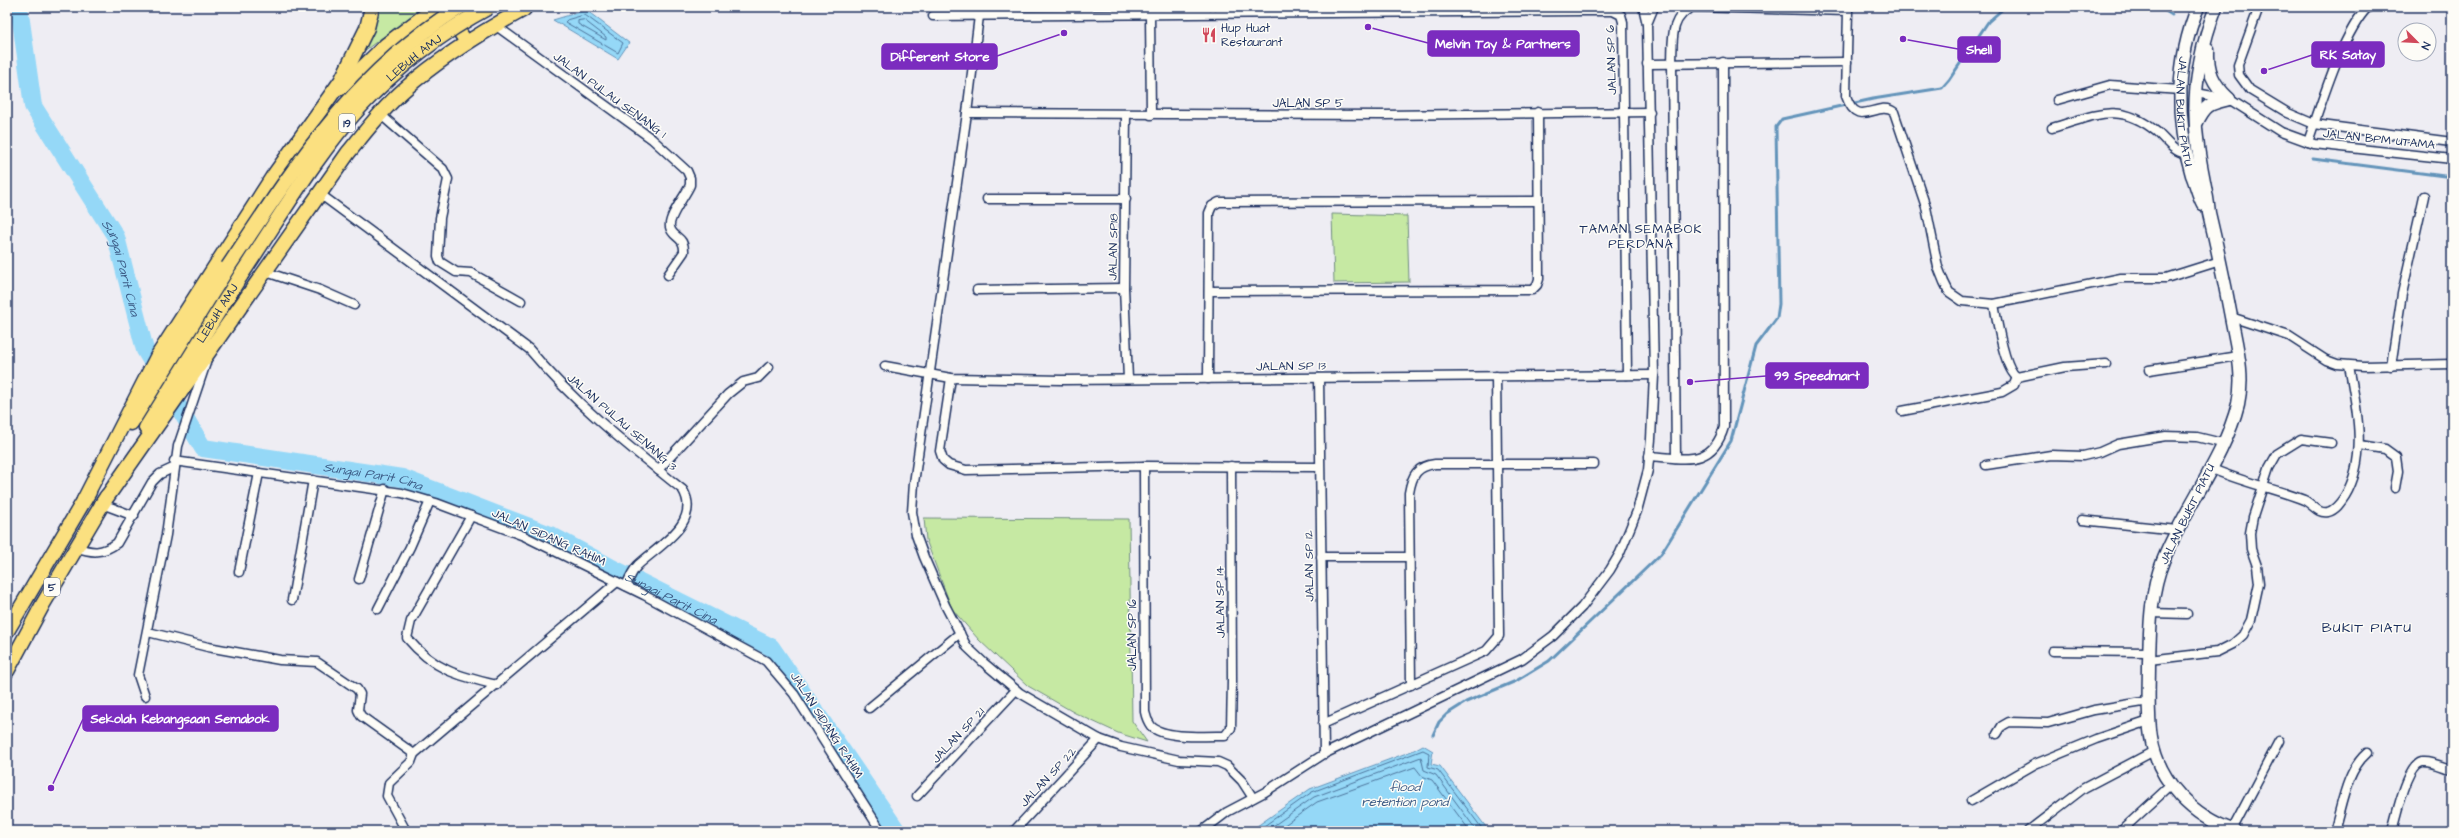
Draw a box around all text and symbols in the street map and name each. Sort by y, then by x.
place label: Hup Huat Restaurant [1221,20,1283,51]
north arrow [2397,22,2437,62]
street label: JALAN SP 6 [1602,24,1621,95]
restaurant icon: Hup Huat Restaurant [1200,26,1218,44]
street label: LEBUH AMJ [383,30,446,86]
callout: Melvin Tay & Partners [1428,31,1579,56]
text: Melvin Tay & Partners [1435,35,1571,54]
callout: Shell [1958,37,2000,62]
text: N [2417,40,2434,52]
text: Shell [1965,41,1992,59]
callout: RK Satay [2312,42,2384,67]
callout: Different Store [882,44,997,69]
text: RK Satay [2320,46,2377,65]
street label: JALAN PULAU SENANG 1 [549,48,670,143]
text: Different Store [890,48,990,66]
street label: JALAN BUKIT PIATU [2171,55,2197,169]
street label: JALAN SP 5 [1272,95,1344,112]
road number: 19 [339,114,355,132]
street label: JALAN BPM UTAMA [2322,125,2436,154]
street label: JALAN SP18 [1104,213,1123,281]
water label: Sungai Parit Cina [97,216,144,320]
district label: TAMAN SEMABOK PERDANA [1580,220,1702,253]
street label: LEBUH AMJ [193,280,243,346]
street label: JALAN SP 13 [1256,357,1326,376]
callout: 99 Speedmart [1766,363,1868,388]
text: 99 Speedmart [1774,367,1860,386]
street label: JALAN PULAU SENANG 3 [563,370,680,475]
water label: Sungai Parit Cina [322,458,426,496]
street label: JALAN BUKIT PIATU [2156,461,2219,568]
street label: JALAN SIDANG RAHIM [489,505,609,570]
street label: JALAN SP 12 [1300,530,1319,602]
street label: JALAN SP 14 [1211,566,1230,638]
water label: Sungai Parit Cina [622,568,721,630]
road number: 5 [44,578,60,596]
street label: JALAN SP 16 [1124,599,1141,671]
district label: BUKIT PIATU [2322,618,2412,638]
street label: JALAN SIDANG RAHIM [786,669,867,782]
street label: JALAN SP 21 [928,703,989,767]
callout: Sekolah Kebangsaan Semabok [83,706,278,731]
text: Sekolah Kebangsaan Semabok [89,710,271,730]
street label: JALAN SP 22 [1016,744,1081,811]
water label: flood retention pond [1362,778,1451,811]

